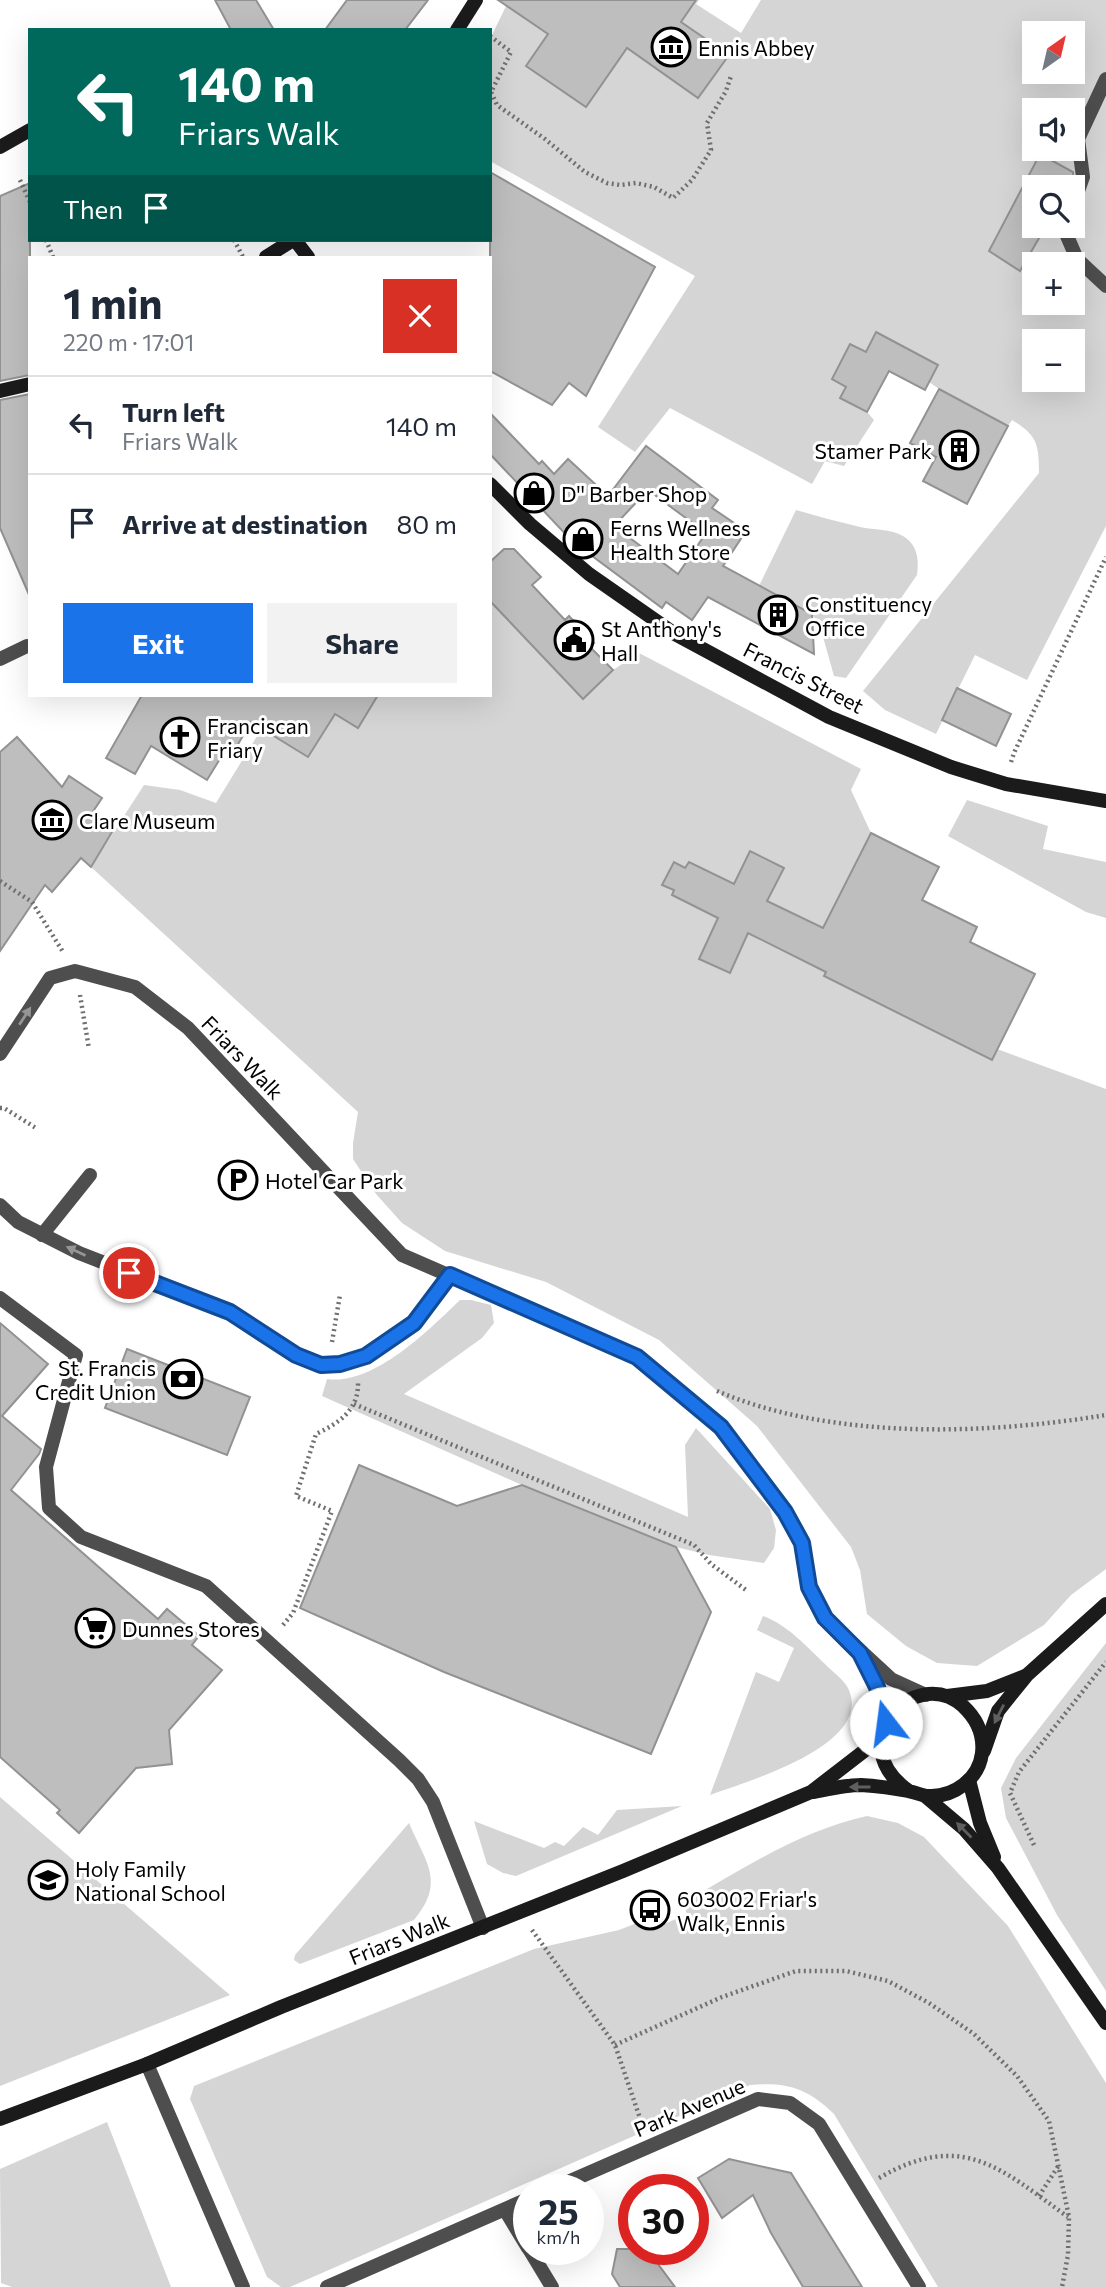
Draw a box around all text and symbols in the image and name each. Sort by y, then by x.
north arrow [1022,21,1085,84]
map controls [1022,21,1085,392]
museum icon: Ennis Abbey [650,26,692,68]
place label: Ennis Abbey [698,35,815,60]
text: 140 m [178,52,315,112]
icon: left [63,56,154,147]
button: sound [1022,98,1085,161]
text: Friars Walk [178,112,340,152]
button: search [1022,175,1085,238]
icon: arrive [137,189,175,227]
text: Then [63,193,123,224]
button: + [1022,252,1085,315]
text: 1 min [63,276,163,328]
button: close [383,279,457,353]
text: 220 m · 17:01 [63,328,194,356]
button: − [1022,329,1085,392]
text: Turn left [122,396,225,427]
icon: left [63,406,101,444]
text: 140 m [386,410,457,441]
text: Friars Walk [122,427,238,455]
building icon: Stamer Park [938,429,980,471]
place label: Stamer Park [815,438,932,463]
shop icon: D'' Barber Shop [513,472,555,514]
place label: D'' Barber Shop [561,481,707,506]
icon: arrive [63,504,101,542]
text: Arrive at destination [122,508,368,539]
text: 80 m [397,508,457,539]
place label: Ferns Wellness Health Store [610,515,751,564]
shop icon: Ferns Wellness Health Store [562,518,604,560]
place label: Constituency Office [805,591,932,640]
building icon: Constituency Office [757,594,799,636]
button: Exit [63,603,253,683]
button: Share [267,603,457,683]
place label: St Anthony's Hall [601,616,722,665]
public building icon: St Anthony's Hall [553,619,595,661]
street label: Francis Street [740,636,868,718]
place label: Franciscan Friary [207,713,309,762]
church icon: Franciscan Friary [159,716,201,758]
museum icon: Clare Museum [31,799,73,841]
place label: Clare Museum [79,808,215,833]
one-way arrow [18,1006,31,1025]
street label: Friars Walk [197,1010,289,1104]
parking icon: Hotel Car Park [217,1159,259,1201]
place label: Hotel Car Park [265,1168,404,1193]
pin [99,1243,159,1303]
one-way arrow [66,1245,86,1257]
icon: arrive [110,1254,148,1292]
place label: St. Francis Credit Union [35,1355,156,1404]
bank icon: St. Francis Credit Union [162,1358,204,1400]
supermarket icon: Dunnes Stores [74,1607,116,1649]
place label: Dunnes Stores [122,1616,260,1641]
position arrow [849,1686,923,1760]
one-way arrow [993,1704,1004,1724]
one-way arrow [849,1781,871,1793]
one-way arrow [955,1822,972,1839]
place label: Holy Family National School [75,1856,226,1905]
school or university icon: Holy Family National School [27,1859,69,1901]
place label: 603002 Friar's Walk, Ennis [677,1886,817,1935]
bus stop icon: 603002 Friar's Walk, Ennis [629,1889,671,1931]
street label: Friars Walk [345,1907,453,1969]
street label: Park Avenue [630,2072,748,2142]
speed limit sign: 30 [618,2174,709,2265]
text: 25 [538,2189,579,2232]
text: km/h [537,2226,580,2248]

